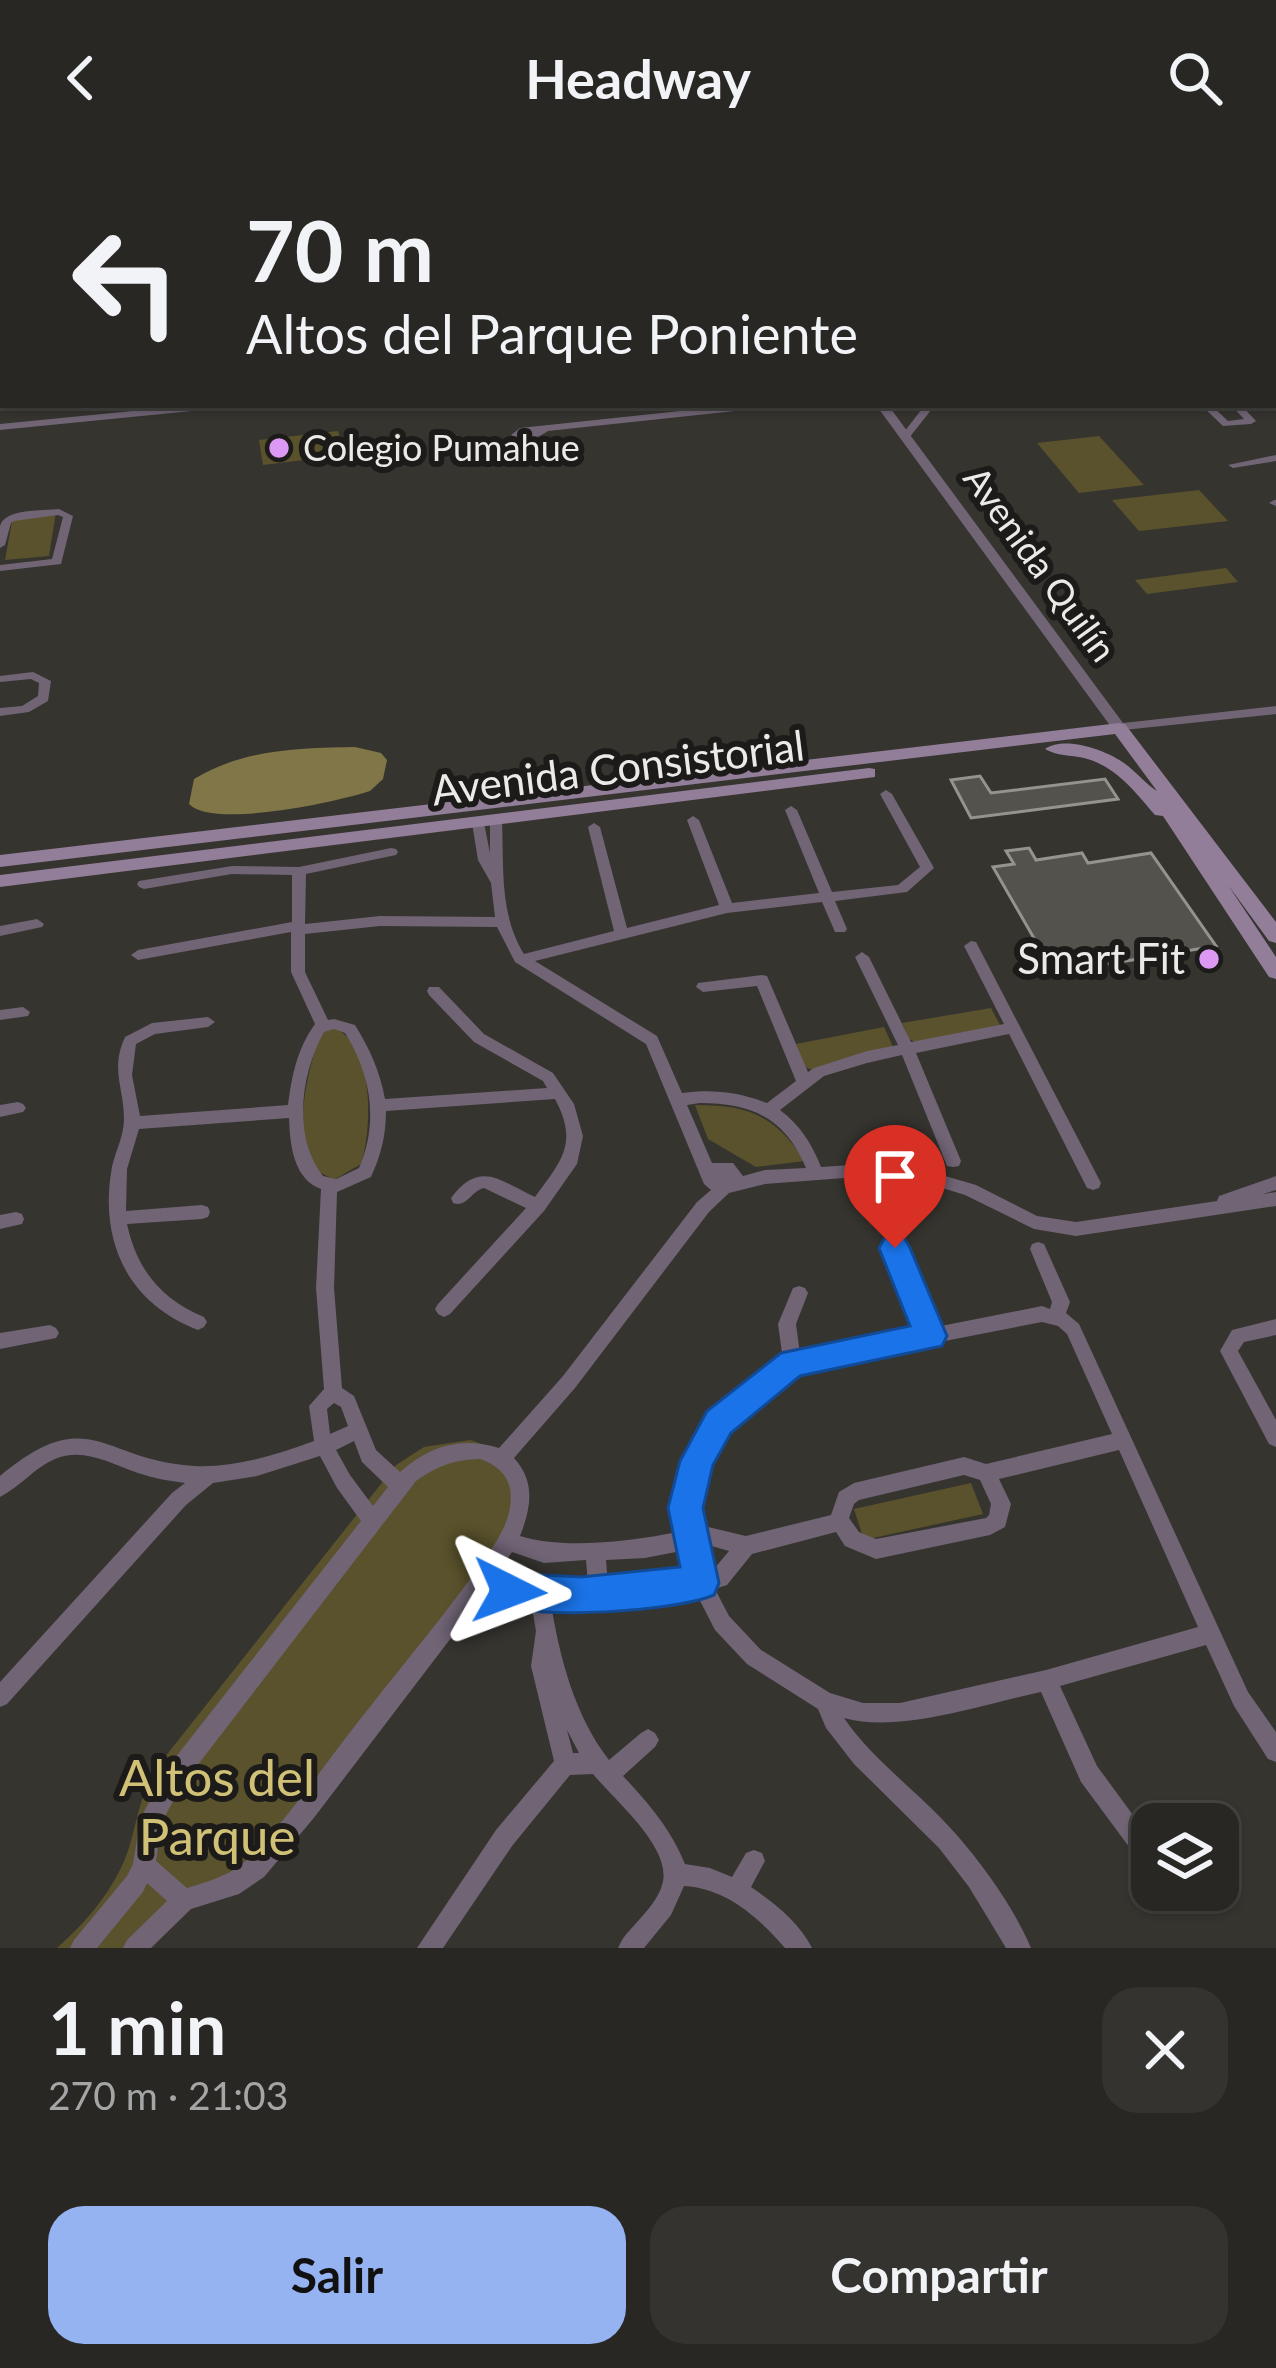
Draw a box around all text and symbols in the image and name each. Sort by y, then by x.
icon: back [48,45,114,111]
icon: search [1162,45,1228,111]
text: Headway [525,46,751,111]
text: 70 m [246,199,434,300]
icon: left [48,204,204,360]
text: Altos del Parque Poniente [246,301,858,366]
place label: Colegio Pumahue [303,425,580,469]
marker: Colegio Pumahue [266,435,292,461]
street label: Avenida Quilín [955,457,1126,670]
street label: Avenida Consistorial [429,719,807,815]
place label: Smart Fit [1017,933,1185,983]
marker: Smart Fit [1196,946,1222,972]
pin [844,1125,946,1248]
icon: arrive [862,1143,928,1209]
position arrow [446,1528,572,1654]
park label: Altos del Parque [119,1746,315,1866]
map controls [1131,1803,1239,1911]
button: layers [1131,1803,1239,1911]
text: 1 min [48,1984,226,2070]
button: close [1102,1987,1228,2113]
text: 270 m · 21:03 [48,2072,288,2118]
button: Salir [48,2206,626,2344]
button: Compartir [650,2206,1228,2344]

